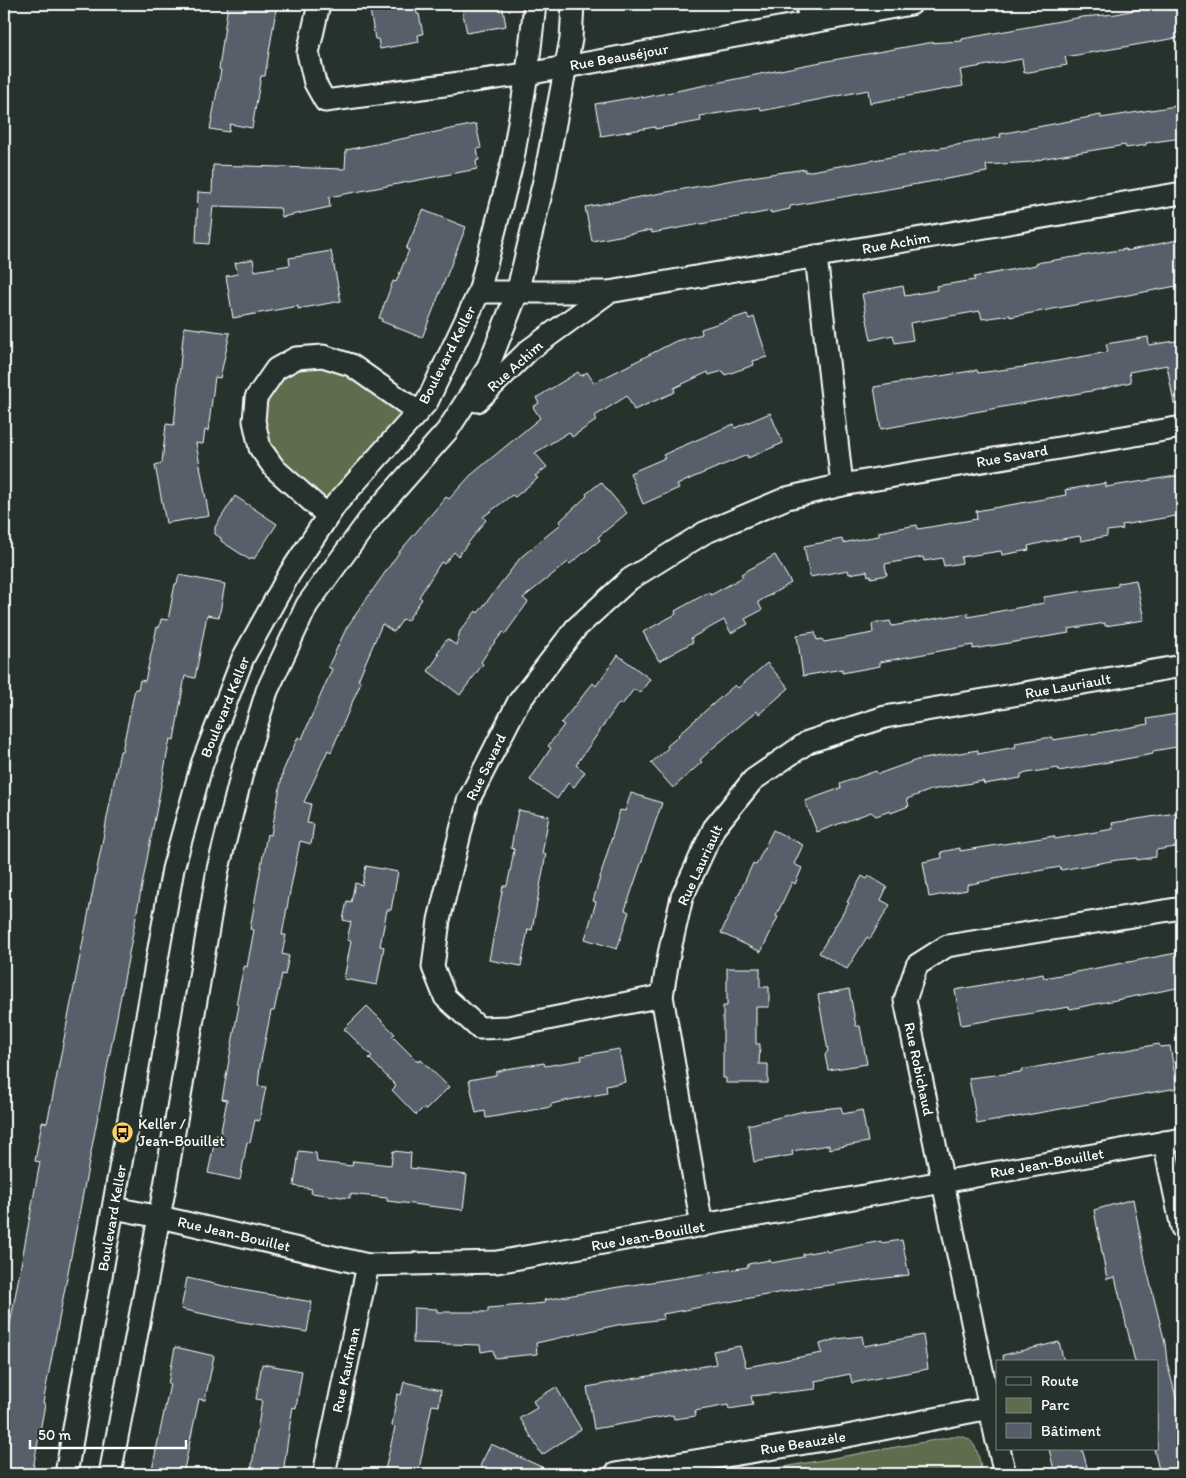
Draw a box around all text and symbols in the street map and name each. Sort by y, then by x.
street label: Rue Beauséjour [568,39,670,75]
street label: Rue Achim [861,228,932,258]
street label: Boulevard Keller [415,303,480,407]
street label: Rue Achim [483,336,547,396]
street label: Rue Savard [975,441,1049,471]
street label: Boulevard Keller [196,654,254,760]
street label: Rue Lauriault [1023,669,1113,702]
street label: Rue Savard [462,730,510,804]
street label: Rue Lauriault [673,821,727,908]
street label: Rue Robichaud [900,1021,938,1118]
place label: Keller / Jean-Bouillet [138,1115,225,1150]
bus stop icon: Keller / Jean-Bouillet [110,1121,134,1145]
street label: Rue Jean-Bouillet [989,1144,1106,1182]
street label: Boulevard Keller [94,1163,130,1273]
street label: Rue Jean-Bouillet [176,1212,292,1256]
street label: Rue Jean-Bouillet [590,1217,707,1255]
street label: Rue Kaufman [328,1325,364,1414]
legend [996,1360,1158,1450]
text: Route [1041,1372,1079,1390]
text: Parc [1041,1396,1070,1414]
scale bar [30,1418,186,1450]
text: Bâtiment [1041,1422,1102,1440]
text: 50 m [38,1426,71,1444]
street label: Rue Beauzèle [759,1427,847,1459]

